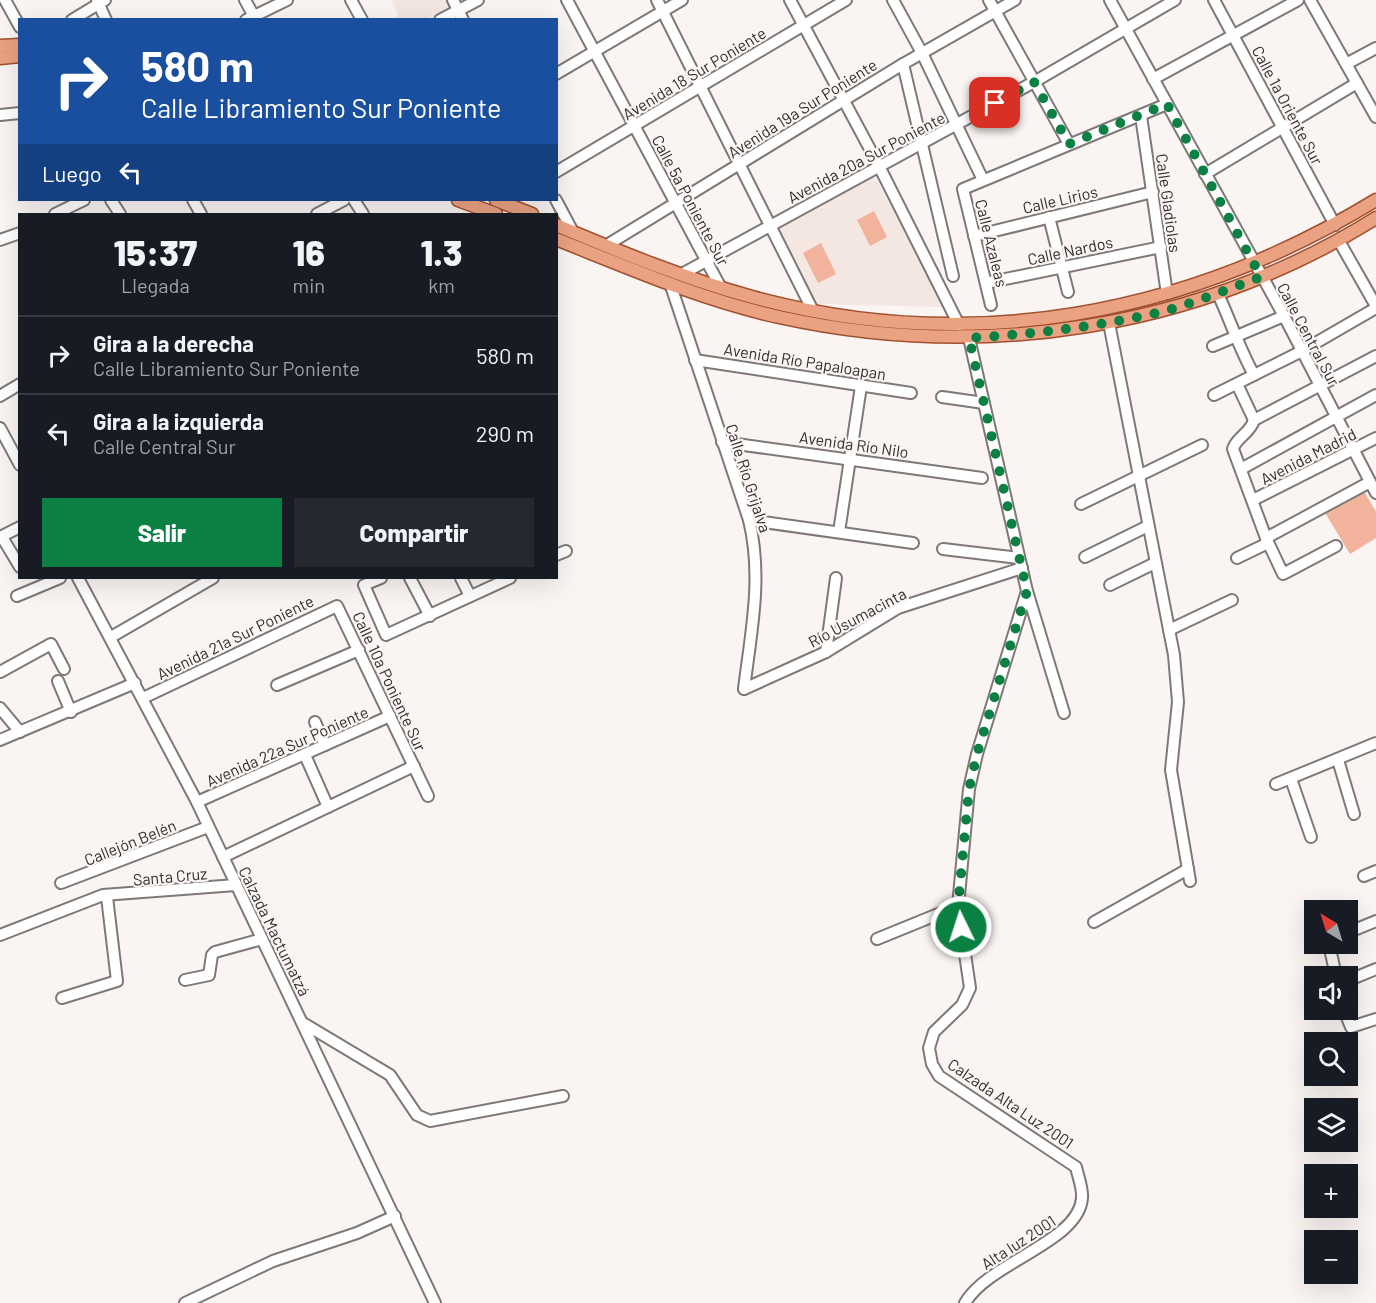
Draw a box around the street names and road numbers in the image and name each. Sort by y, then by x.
street label: Avenida 18 Sur Poniente [619,23,769,123]
street label: Calle 1a Oriente Sur [1249,42,1327,168]
street label: Avenida 19a Sur Poniente [724,54,880,162]
street label: Avenida 20a Sur Poniente [784,107,948,207]
street label: Calle 5a Poniente Sur [649,131,734,269]
street label: Calle Gladiolas [1153,152,1185,254]
street label: Calle Lirios [1021,181,1099,217]
street label: Calle Azaleas [972,197,1012,289]
street label: Calle Nardos [1026,232,1114,268]
street label: Calle Central Sur [1274,279,1344,389]
street label: Avenida Río Papaloapan [723,339,887,383]
street label: Calle Río Grijalva [722,421,776,535]
street label: Avenida Madrid [1257,424,1359,488]
street label: Avenida Río Nilo [798,427,910,461]
street label: Río Usumacinta [805,583,909,651]
street label: Avenida 21a Sur Poniente [153,591,317,683]
street label: Calle 10a Poniente Sur [349,608,431,754]
street label: Avenida 22a Sur Poniente [203,702,371,790]
street label: Callejón Belén [81,815,179,869]
street label: Santa Cruz [132,863,208,889]
street label: Calzada Mactumatzá [235,863,315,999]
street label: Calzada Alta Luz 2001 [945,1054,1077,1152]
street label: Alta luz 2001 [977,1211,1059,1273]

